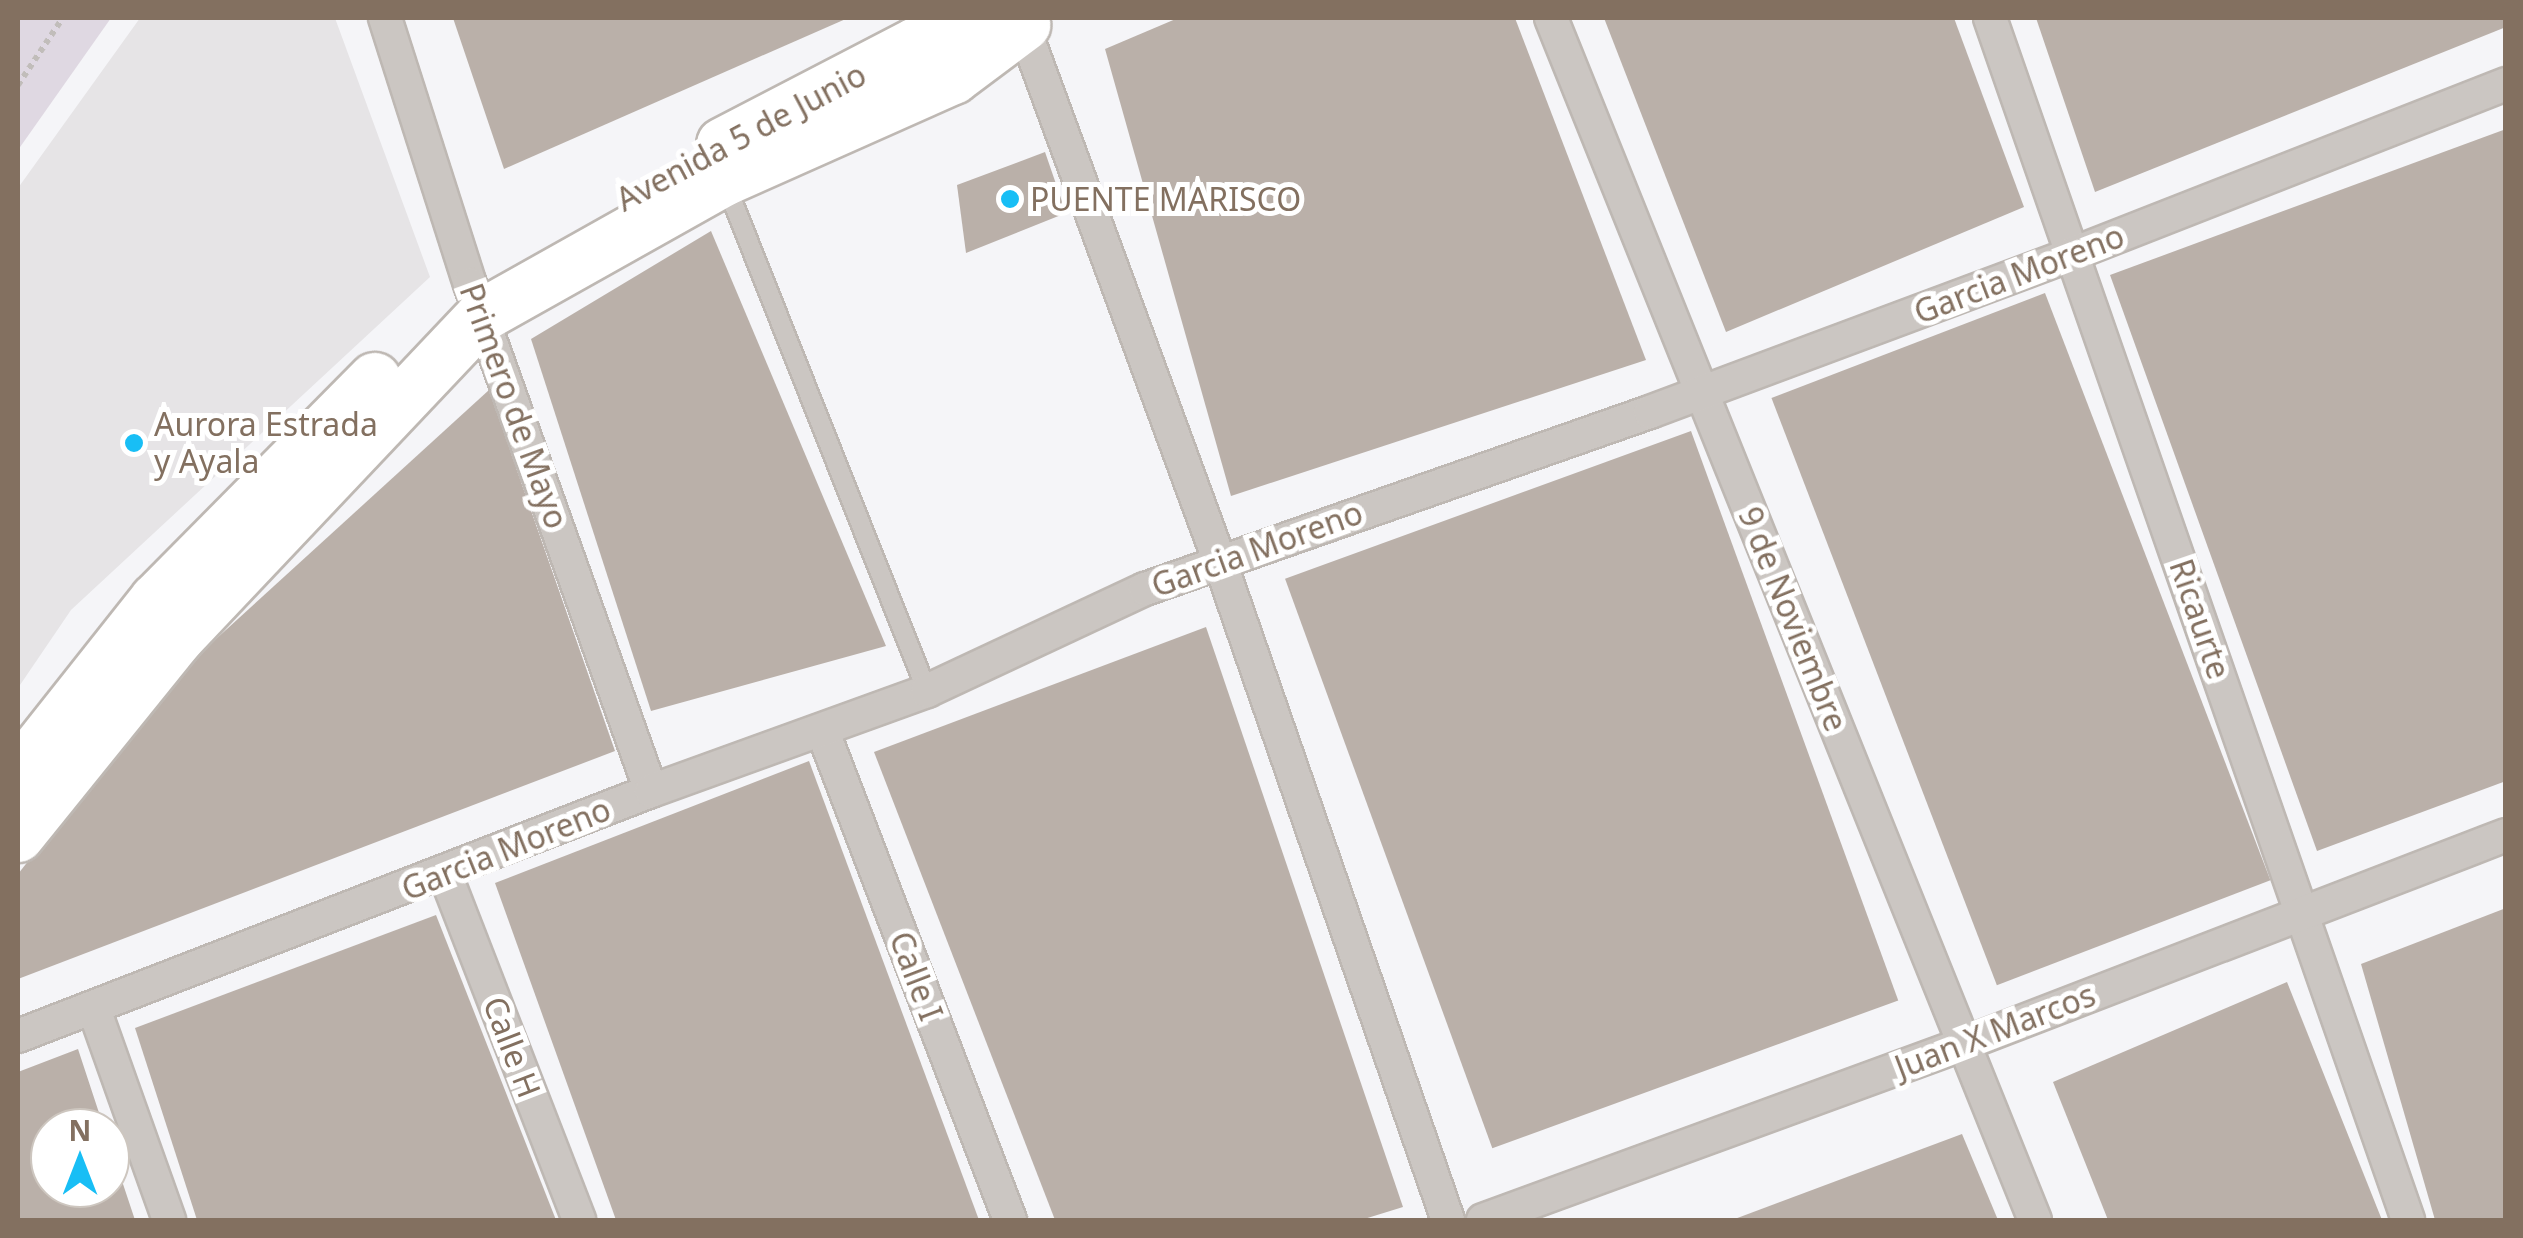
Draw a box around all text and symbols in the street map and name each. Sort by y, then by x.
street label: Avenida 5 de Junio [610,55,872,219]
place label: PUENTE MARISCO [1030,180,1301,218]
marker: PUENTE MARISCO [999,188,1021,210]
street label: Garcia Moreno [1909,216,2129,332]
street label: Primero de Mayo [452,278,576,534]
place label: Aurora Estrada y Ayala [154,406,378,481]
marker: Aurora Estrada y Ayala [123,432,145,454]
street label: Garcia Moreno [1146,493,1368,605]
street label: 9 de Noviembre [1731,501,1855,737]
street label: Ricaurte [2162,554,2238,684]
street label: Garcia Moreno [396,790,616,908]
street label: Calle I [882,926,950,1026]
street label: Juan X Marcos [1890,975,2100,1087]
street label: Calle H [475,991,549,1103]
north arrow [30,1108,130,1208]
text: N [69,1111,91,1149]

